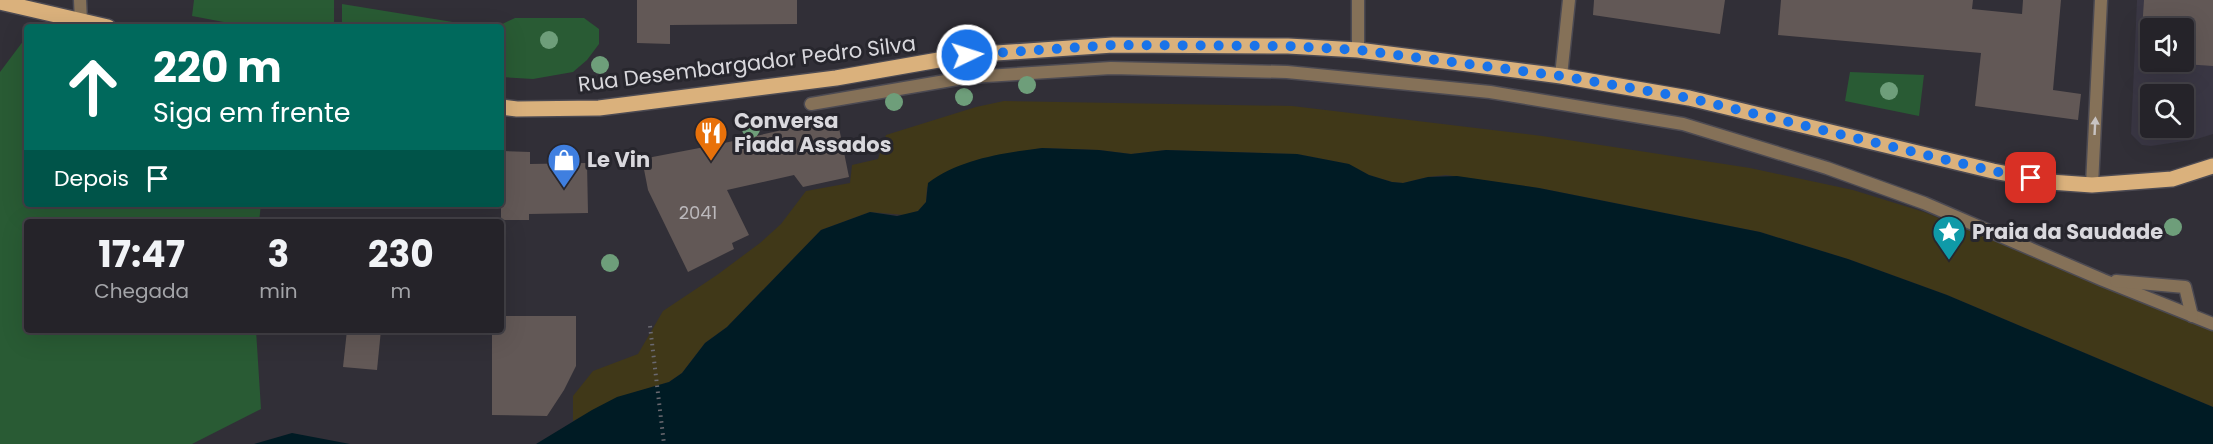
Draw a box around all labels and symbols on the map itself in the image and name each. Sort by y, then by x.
position arrow [935,23,999,87]
street label: Rua Desembargador Pedro Silva [576,28,917,99]
place label: Conversa Fiada Assados [734,106,891,159]
restaurant icon: Conversa Fiada Assados [693,115,729,162]
one-way arrow [2091,117,2100,136]
shop icon: Le Vin [546,142,582,189]
place label: Le Vin [587,145,650,174]
pin [2005,152,2056,203]
house number: 2041 [679,200,717,225]
place icon: Praia da Saudade [1931,214,1967,261]
place label: Praia da Saudade [1972,217,2163,246]

